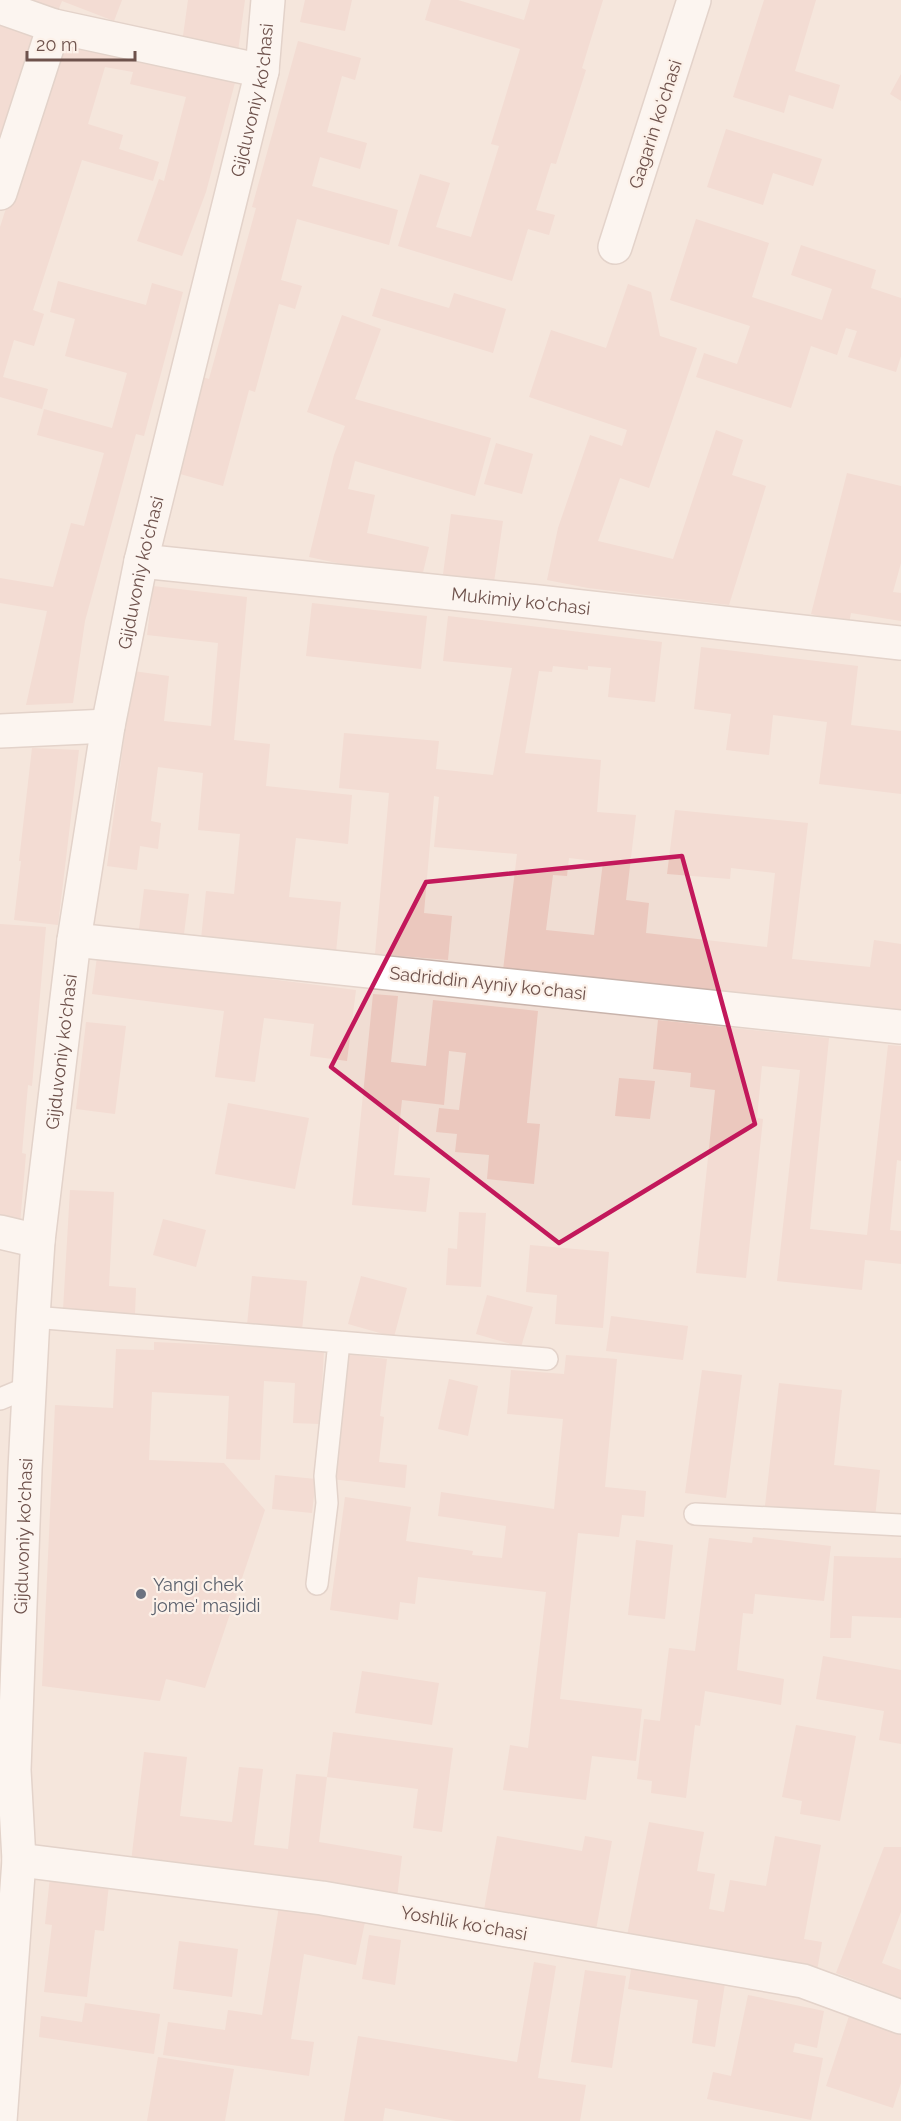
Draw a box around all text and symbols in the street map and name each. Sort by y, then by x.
street label: Gijduvoniy ko'chasi [226,22,277,179]
scale bar [27,24,135,62]
text: 20 m [36,34,78,55]
street label: Gagarin koʻchasi [624,57,686,191]
street label: Gijduvoniy ko'chasi [113,494,167,651]
street label: Mukimiy ko'chasi [450,583,592,618]
street label: Sadriddin Ayniy koʻchasi [388,962,588,1004]
street label: Gijduvoniy ko'chasi [41,973,80,1131]
street label: Gijduvoniy ko'chasi [9,1457,36,1615]
place label: Yangi chek jome' masjidi [150,1574,261,1616]
marker: Yangi chek jome' masjidi [134,1587,148,1601]
street label: Yoshlik koʻchasi [399,1902,529,1944]

